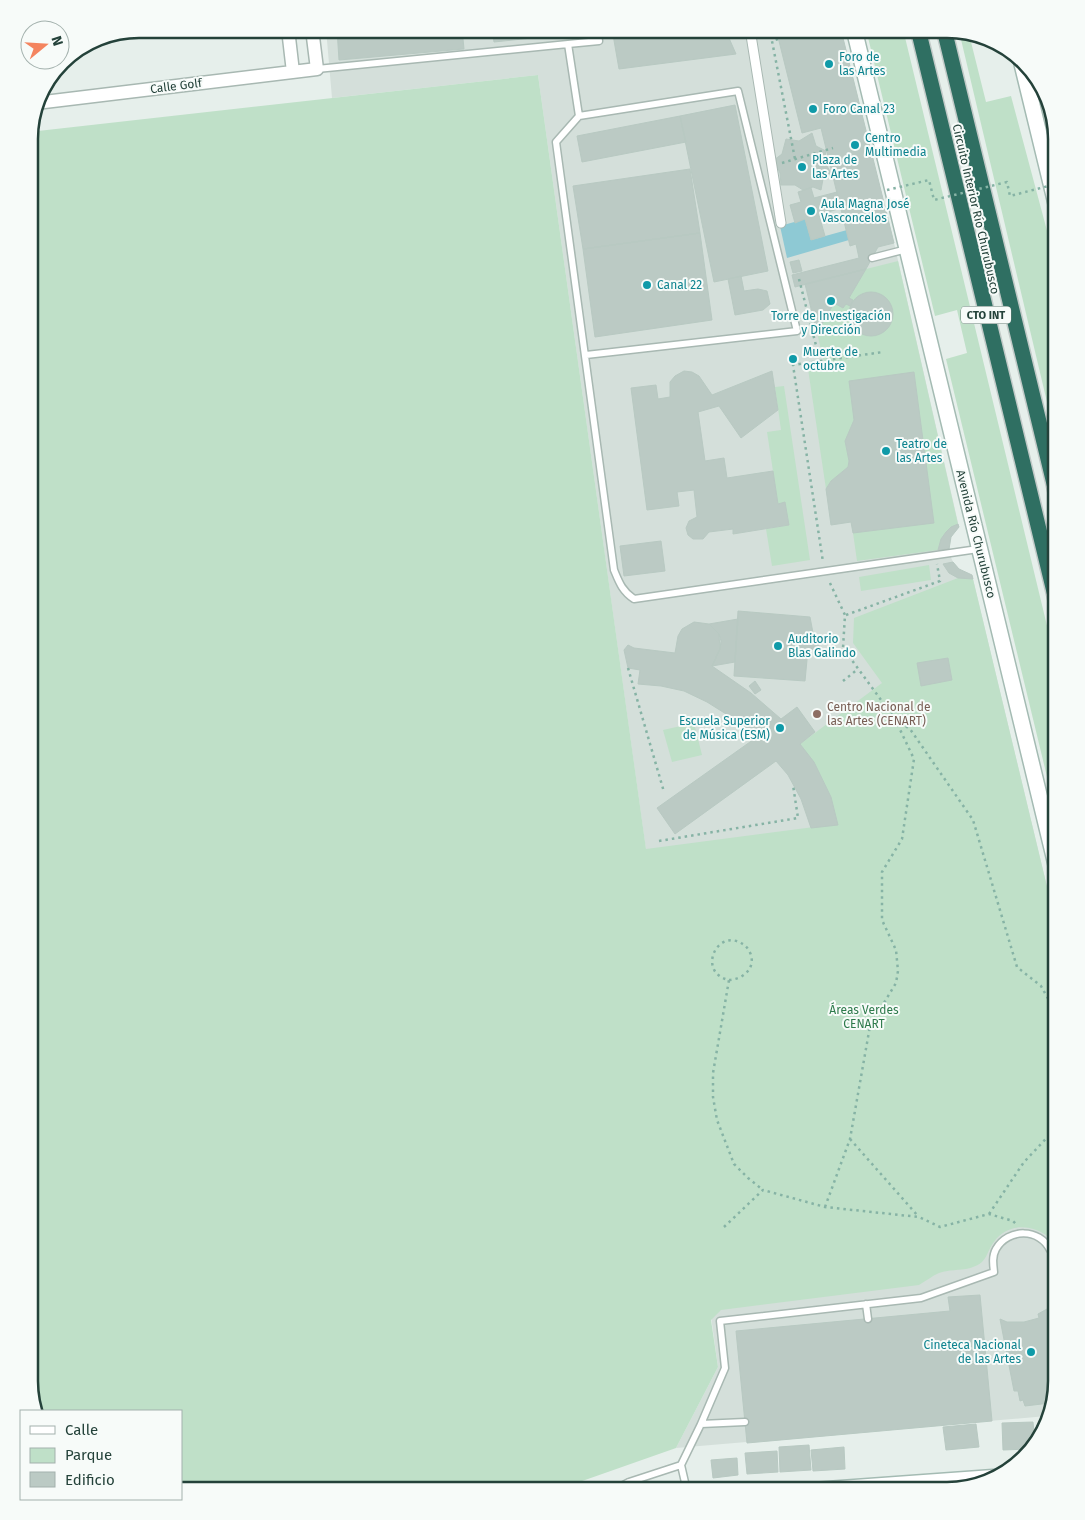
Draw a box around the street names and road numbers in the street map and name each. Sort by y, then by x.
street label: Calle Golf [149,76,204,96]
street label: Circuito Interior Río Churubusco [950,123,1002,295]
road number: CTO INT [961,306,1011,324]
street label: Avenida Río Churubusco [953,468,999,600]

